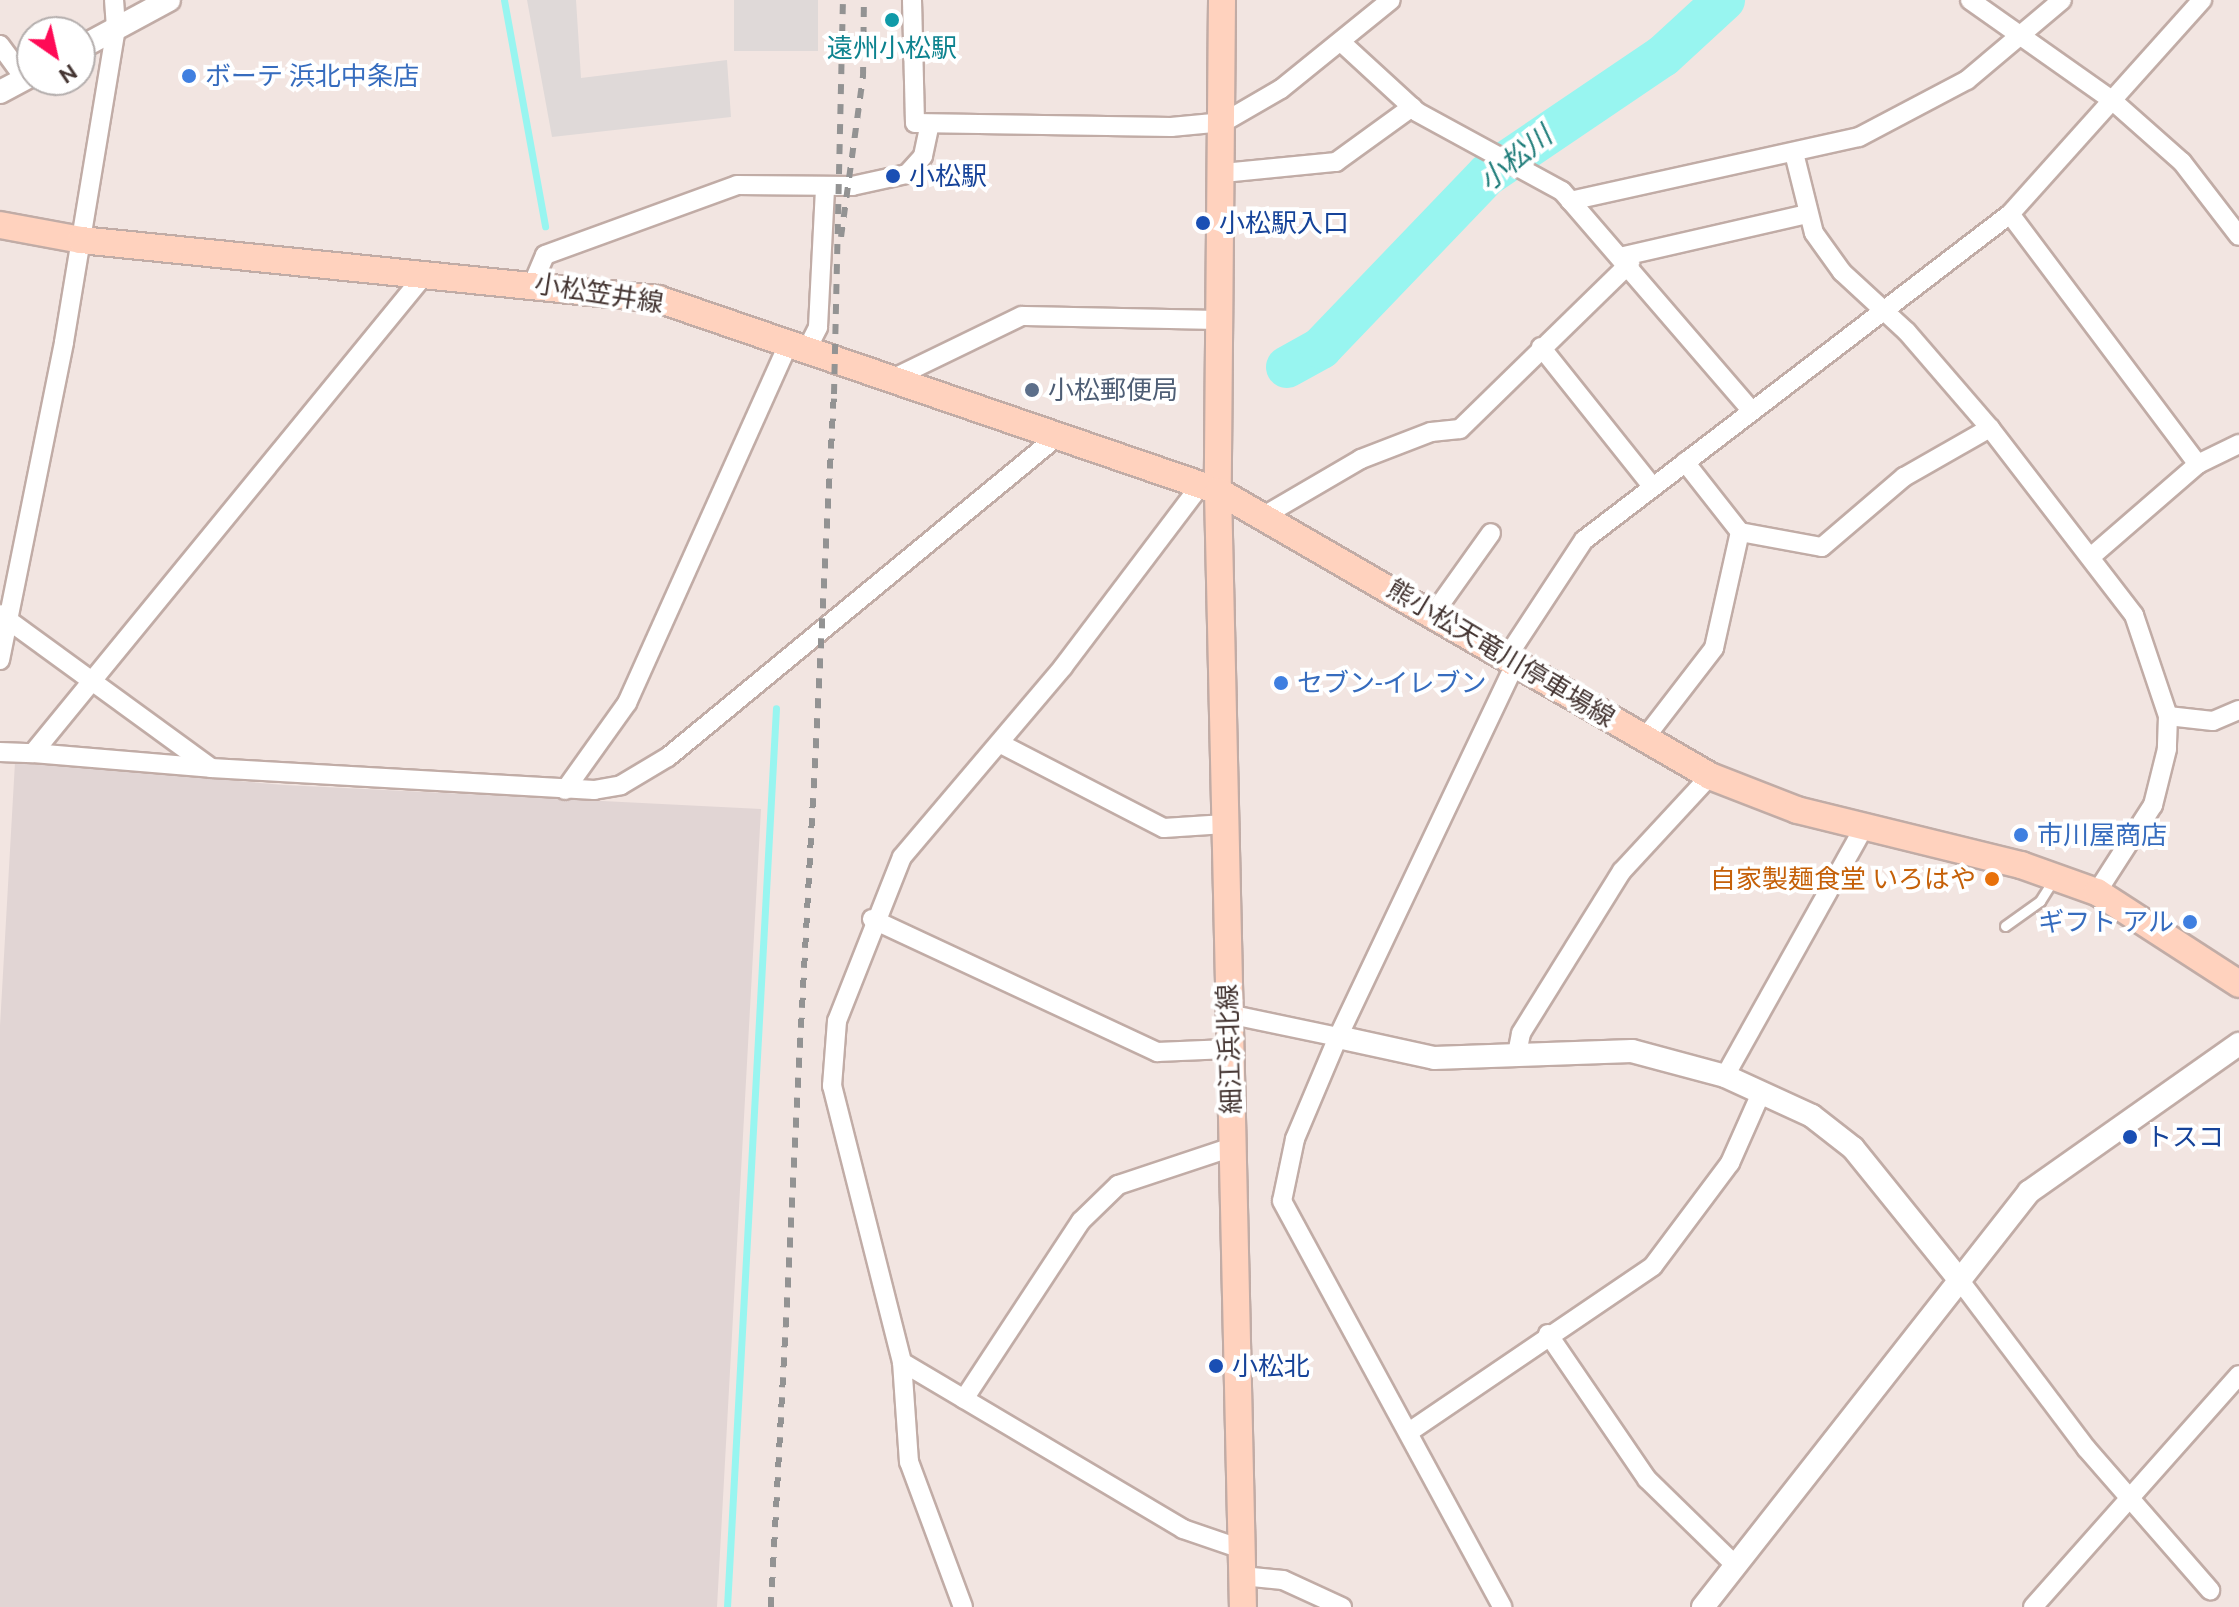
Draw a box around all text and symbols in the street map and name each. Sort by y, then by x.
marker: 遠州小松駅 [883,11,901,29]
north arrow [16,16,96,96]
place label: 遠州小松駅 [827,32,957,64]
text: N [55,60,82,90]
place label: ボーテ 浜北中条店 [205,60,419,92]
marker: ボーテ 浜北中条店 [180,67,198,85]
water label: 小松川 [1472,119,1558,197]
place label: 小松駅 [909,160,987,192]
marker: 小松駅 [884,167,902,185]
place label: 小松駅入口 [1219,207,1349,239]
marker: 小松駅入口 [1194,214,1212,232]
street label: 小松笠井線 [532,267,666,319]
place label: 小松郵便局 [1048,374,1178,406]
marker: 小松郵便局 [1023,381,1041,399]
street label: 熊小松天竜川停車場線 [1382,573,1620,733]
place label: セブン-イレブン [1297,667,1487,699]
marker: セブン-イレブン [1272,674,1290,692]
place label: 市川屋商店 [2037,819,2167,851]
marker: 市川屋商店 [2012,826,2030,844]
place label: 自家製麺食堂 いろはや [1710,863,1976,895]
marker: 自家製麺食堂 いろはや [1983,870,2001,888]
place label: ギフト アル [2038,906,2174,938]
marker: ギフト アル [2181,913,2199,931]
street label: 細江浜北線 [1211,983,1247,1115]
place label: トスコ [2146,1121,2224,1153]
marker: トスコ [2121,1128,2139,1146]
place label: 小松北 [1232,1350,1310,1382]
marker: 小松北 [1207,1357,1225,1375]

